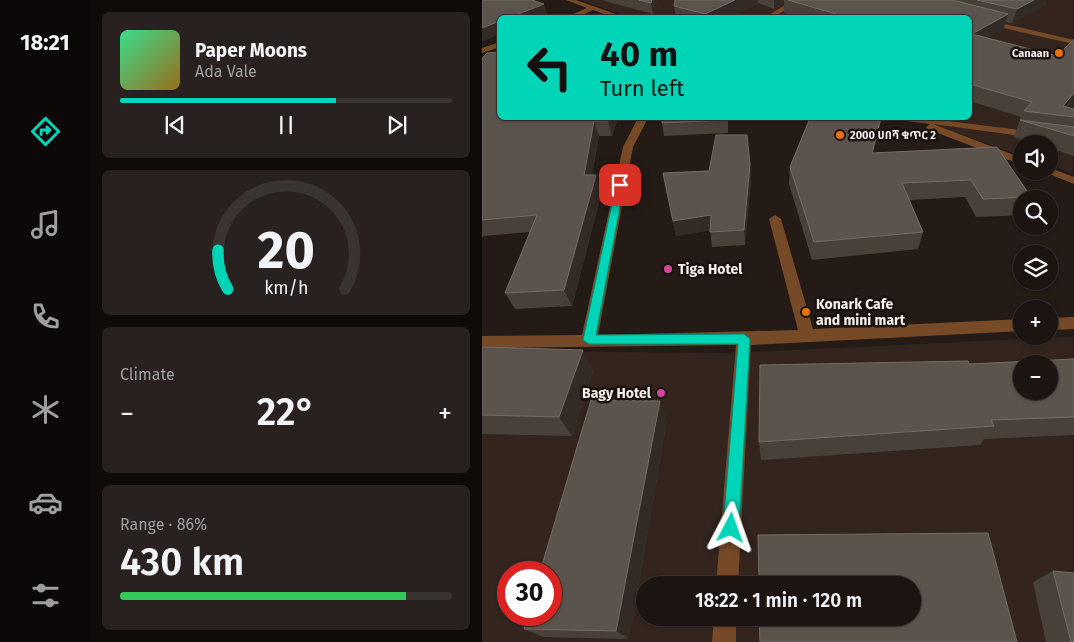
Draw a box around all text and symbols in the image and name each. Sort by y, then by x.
text: 18:21 [20,29,70,56]
text: 40 m [600,33,678,75]
icon: left [517,35,582,100]
text: Paper Moons [195,39,307,62]
place label: Canaan [1012,47,1049,60]
marker: Canaan [1053,47,1065,59]
text: Ada Vale [195,62,257,81]
text: Turn left [600,75,684,102]
icon: previous [161,111,189,139]
icon: pause [272,111,300,139]
icon: next [383,111,411,139]
icon: directions [28,114,63,149]
marker: 2000 ሀበሻ ቁጥር 2 [834,129,846,141]
place label: 2000 ሀበሻ ቁጥር 2 [850,129,936,142]
map controls [1013,135,1058,400]
button: sound [1013,135,1058,180]
pin [599,164,641,206]
icon: arrive [606,171,634,199]
button: search [1013,190,1058,235]
icon: music [28,207,63,242]
text: 20 [257,219,315,282]
button: layers [1013,245,1058,290]
place label: Tiga Hotel [678,261,743,278]
marker: Tiga Hotel [662,263,674,275]
text: km/h [264,277,308,299]
place label: Konark Cafe and mini mart [816,296,906,329]
icon: phone [28,299,63,334]
button: + [1013,300,1058,345]
marker: Konark Cafe and mini mart [800,306,812,318]
button: − [1013,355,1058,400]
text: Climate [120,365,175,384]
place label: Bagy Hotel [582,385,652,402]
marker: Bagy Hotel [655,387,667,399]
text: 22° [257,389,315,435]
icon: climate [28,392,63,427]
text: − [120,397,134,430]
text: + [438,397,452,430]
icon: car [28,485,63,520]
position arrow [704,501,756,553]
text: Range · 86% [120,515,207,534]
text: 430 km [120,539,244,585]
speed limit sign: 30 [497,561,562,626]
icon: filters [28,578,63,613]
text: 18:22 · 1 min · 120 m [695,589,862,612]

